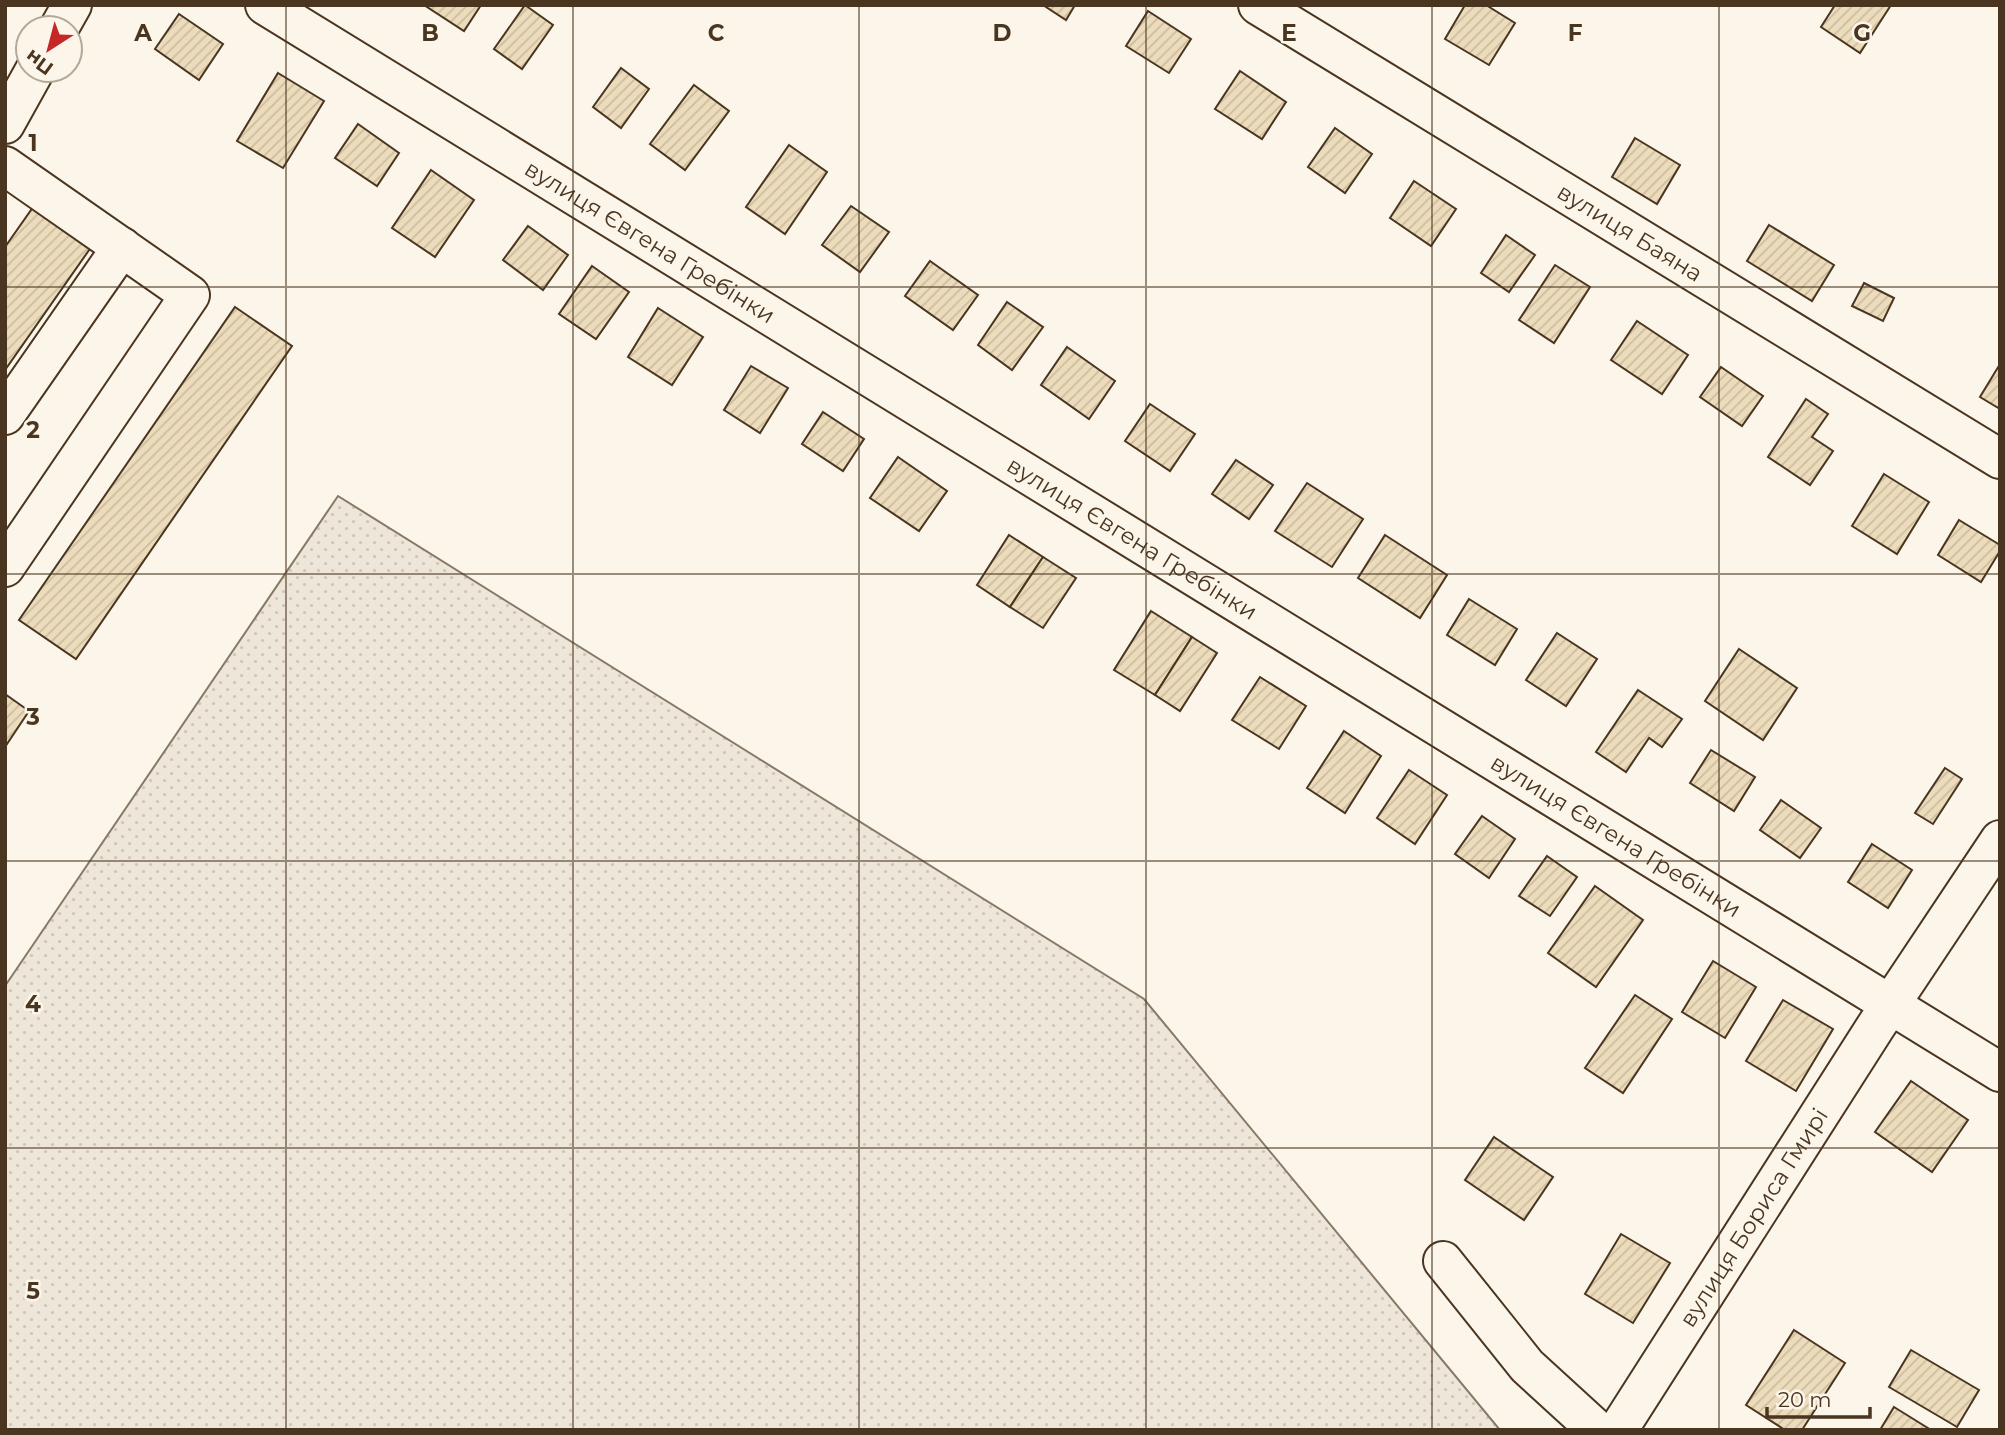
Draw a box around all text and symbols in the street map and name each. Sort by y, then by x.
north arrow [14,14,84,84]
text: A [133,19,152,47]
text: B [421,19,439,47]
text: C [708,19,725,47]
text: D [993,19,1012,47]
text: E [1281,19,1297,47]
text: F [1568,19,1583,47]
text: G [1853,19,1871,47]
text: Пн [21,45,58,80]
text: 1 [28,129,38,157]
street label: вулиця Євгена Гребінки [520,154,780,329]
street label: вулиця Баяна [1552,177,1708,288]
text: 2 [26,416,40,444]
street label: вулиця Євгена Гребінки [1002,451,1262,626]
text: 3 [25,703,40,731]
street label: вулиця Євгена Гребінки [1486,748,1746,923]
text: 4 [25,990,41,1018]
street label: вулиця Бориса Гмирі [1673,1103,1834,1332]
text: 5 [26,1277,40,1305]
scale bar [1767,1376,1870,1420]
text: 20 m [1778,1387,1832,1412]

